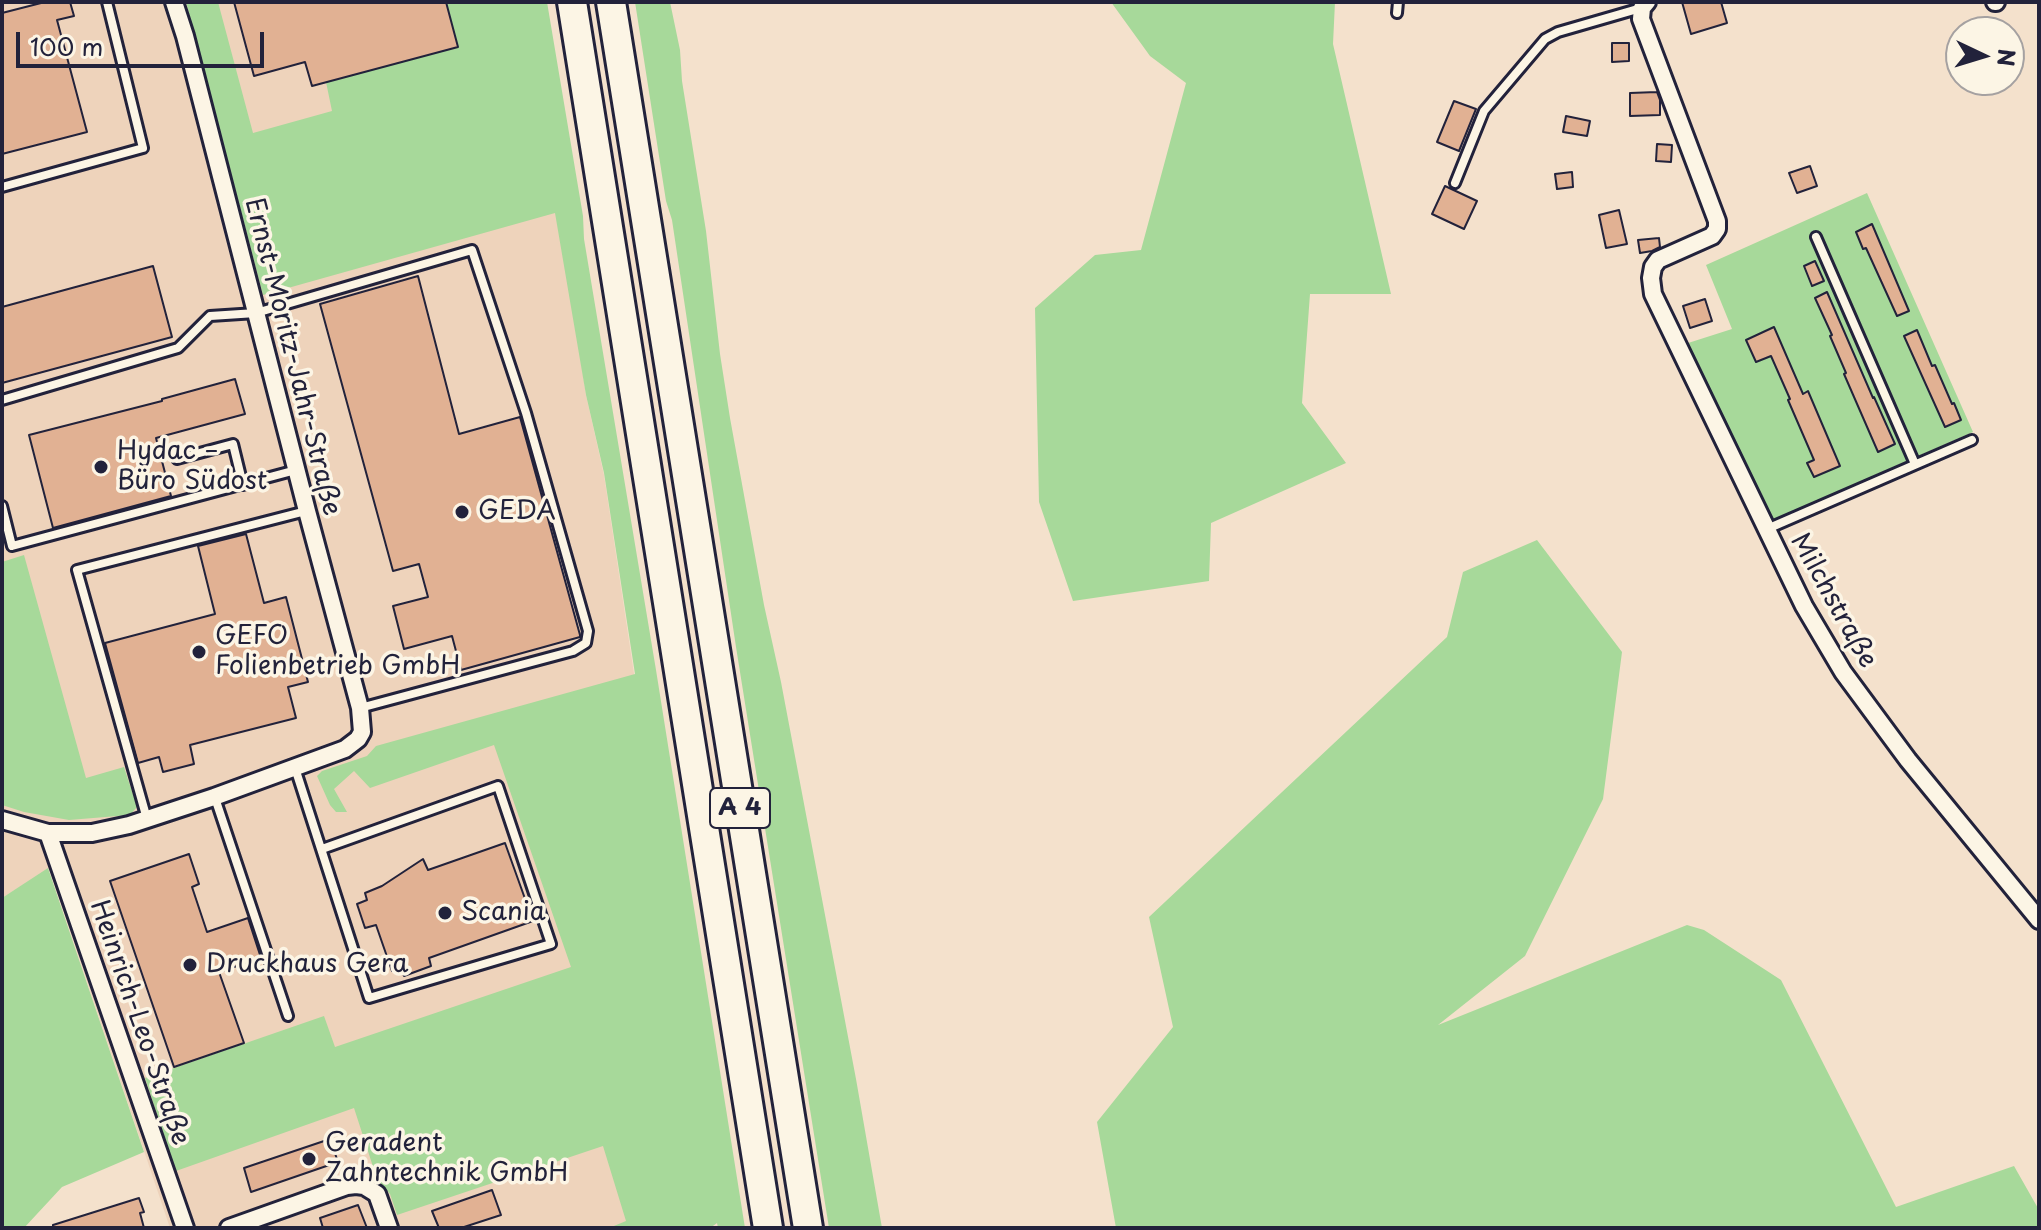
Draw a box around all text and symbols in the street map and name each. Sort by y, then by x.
scale bar [20,16,268,66]
north arrow [1945,16,2025,96]
text: 100 m [30,28,103,64]
text: N [1990,48,2025,67]
street label: Ernst-Moritz-Jahr-Straße [237,195,347,519]
place label: Hydac – Büro Südost [117,436,267,498]
marker: Hydac – Büro Südost [92,458,110,476]
place label: GEDA [478,496,556,528]
marker: GEDA [453,503,471,521]
street label: Milchstraße [1783,528,1883,674]
place label: GEFO Folienbetrieb GmbH [215,621,460,682]
marker: GEFO Folienbetrieb GmbH [190,643,208,661]
road number: A 4 [710,788,770,828]
street label: Heinrich-Leo-Straße [82,896,196,1150]
place label: Scania [461,897,546,929]
marker: Scania [436,904,454,922]
place label: Druckhaus Gera [206,949,408,981]
marker: Druckhaus Gera [181,956,199,974]
place label: Geradent Zahntechnik GmbH [325,1128,568,1190]
marker: Geradent Zahntechnik GmbH [300,1150,318,1168]

